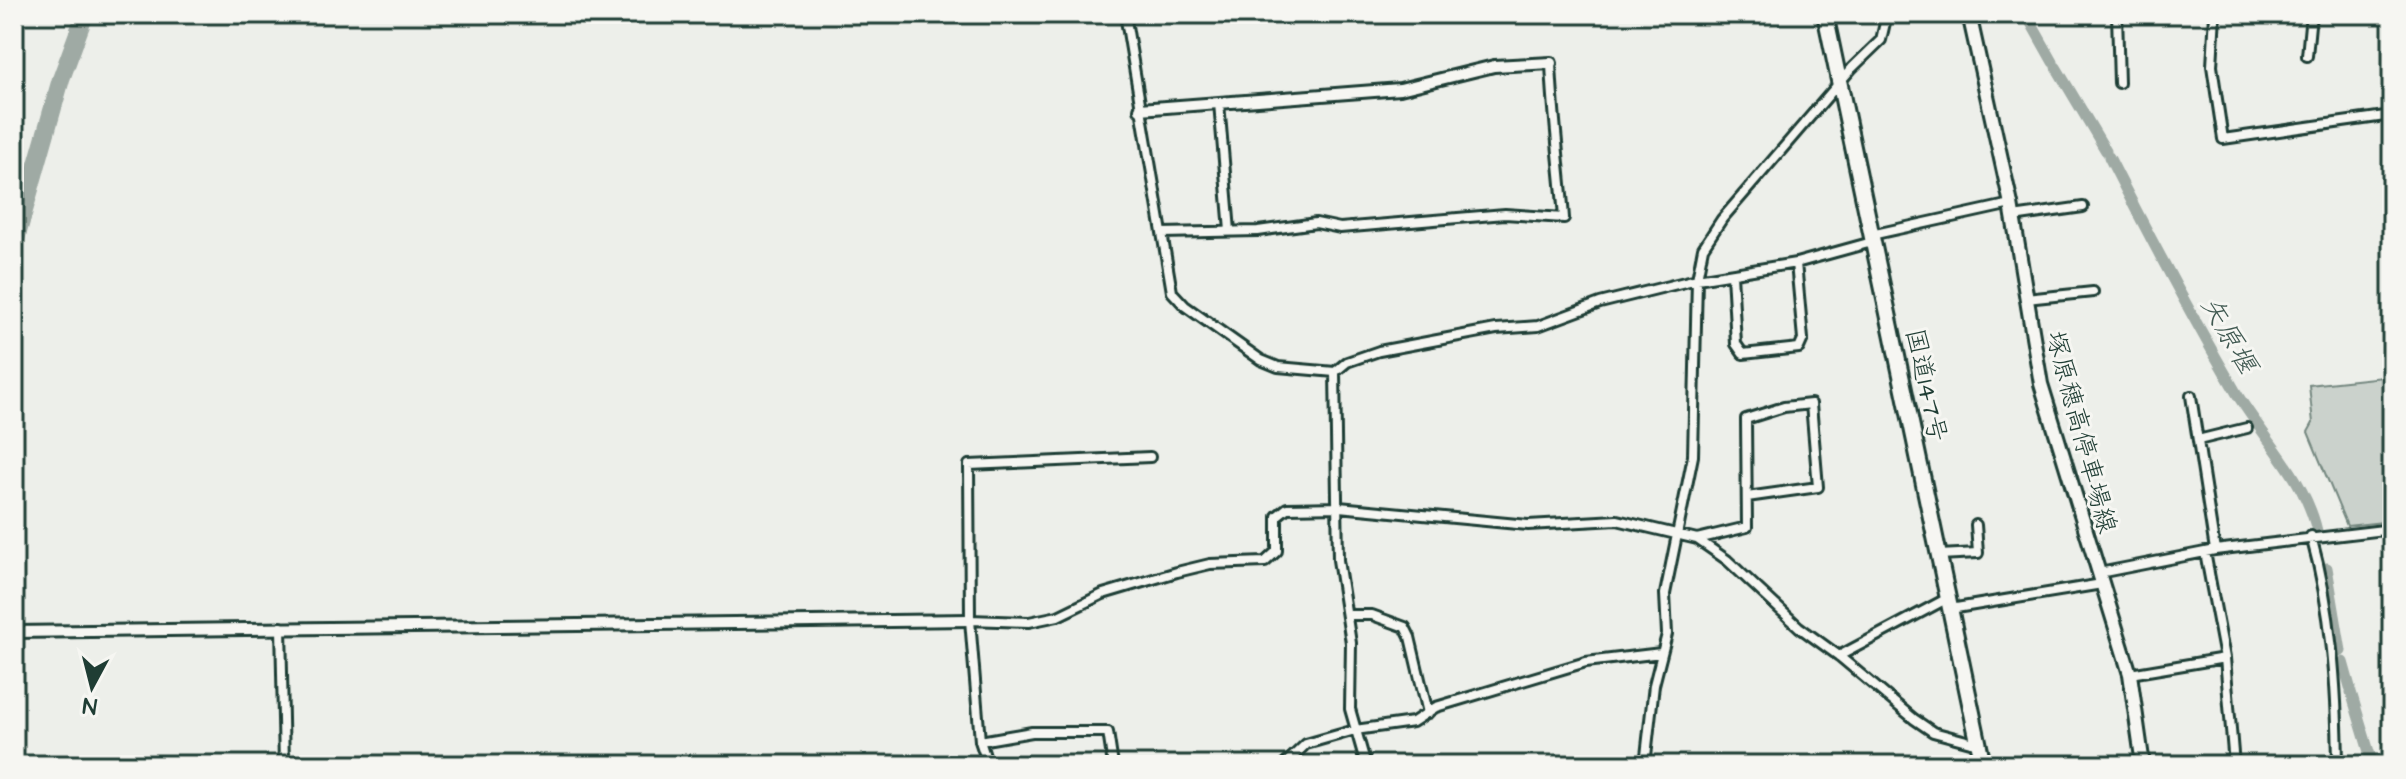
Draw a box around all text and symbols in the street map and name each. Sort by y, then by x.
water label: 矢原堰 [2191,289,2268,383]
street label: 国道147号 [1896,325,1956,445]
street label: 塚原穂高停車場線 [2037,327,2125,537]
north arrow [52,647,132,727]
text: N [81,689,98,722]

